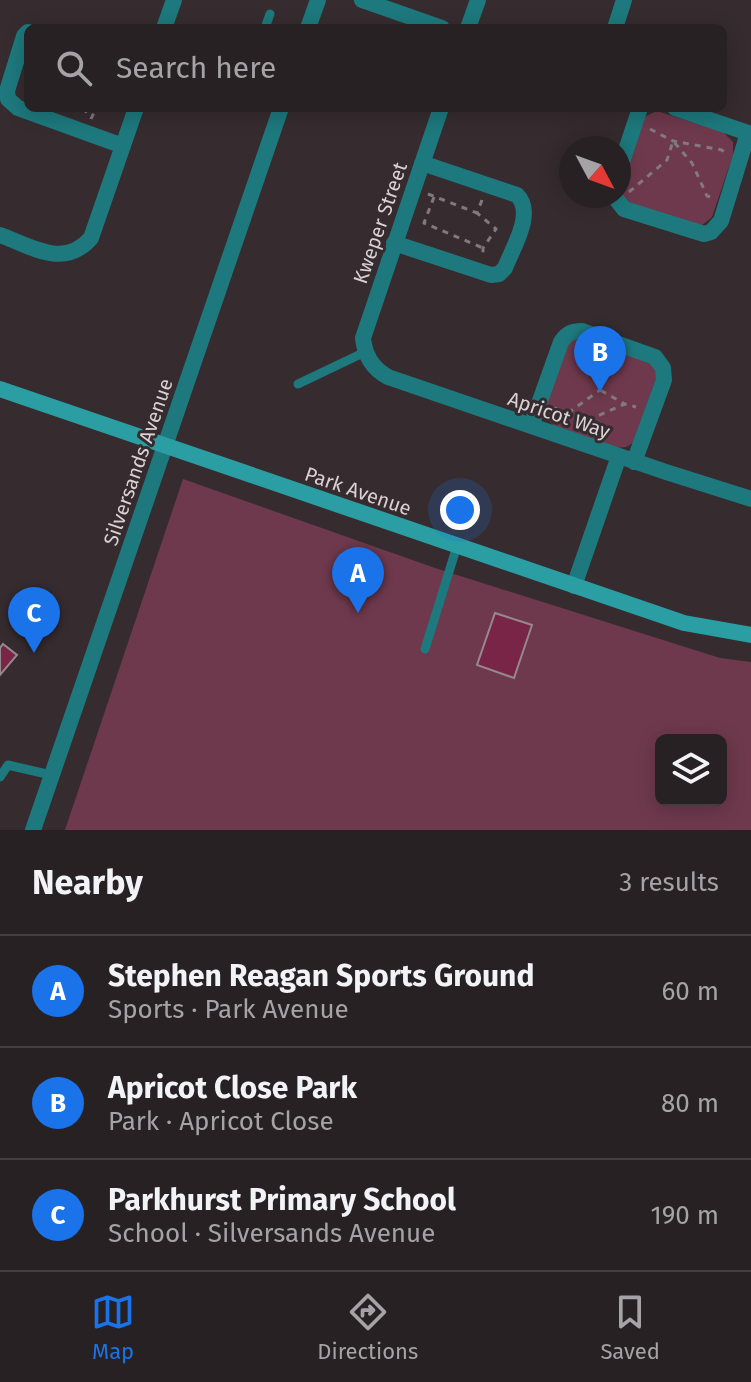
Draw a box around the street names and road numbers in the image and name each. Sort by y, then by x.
street label: Kweper Street [348,158,412,287]
street label: Silversands Avenue [98,375,178,549]
street label: Apricot Way [505,386,613,444]
street label: Park Avenue [302,462,414,520]

